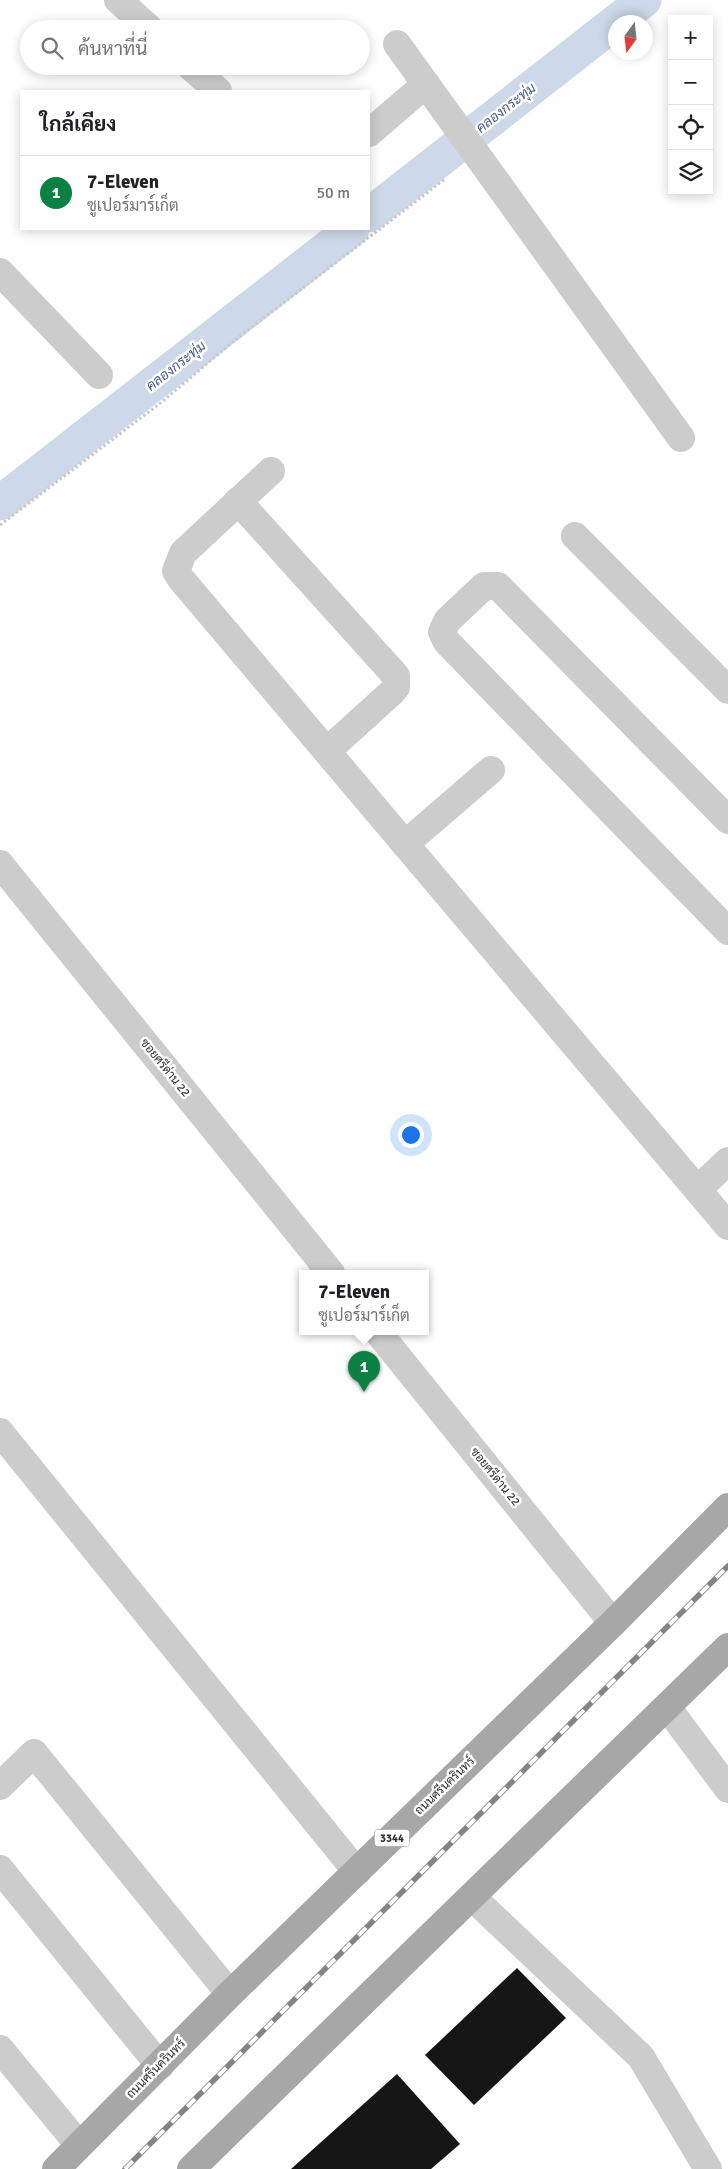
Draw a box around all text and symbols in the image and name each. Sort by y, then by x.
north arrow [608,15,653,60]
map controls [668,15,713,195]
button: + [668,15,713,60]
search box [20,20,370,75]
icon: search [38,34,66,62]
text: ค้นหาที่นี่ [78,37,147,61]
button: − [668,60,713,105]
water label: คลองกระทุ่ม [473,79,540,137]
button: locate [668,105,713,150]
text: ใกล้เคียง [40,111,116,137]
button: layers [668,150,713,195]
text: 7-Eleven [87,170,159,194]
text: 1 [52,183,60,203]
text: 50 m [316,183,350,203]
text: ซูเปอร์มาร์เก็ต [87,196,179,216]
water label: คลองกระทุ่ม [143,337,210,395]
street label: ซอยศรีด่าน 22 [137,1035,194,1100]
your location [398,1122,424,1148]
popup [299,1270,429,1335]
text: 7-Eleven [318,1280,390,1304]
text: ซูเปอร์มาร์เก็ต [318,1306,410,1326]
pin: 1 [348,1351,380,1392]
street label: ซอยศรีด่าน 22 [467,1444,524,1509]
street label: ถนนศรีนครินทร์ [411,1753,478,1818]
road number: 3344 [374,1830,410,1846]
street label: ถนนศรีนครินทร์ [123,2036,189,2102]

